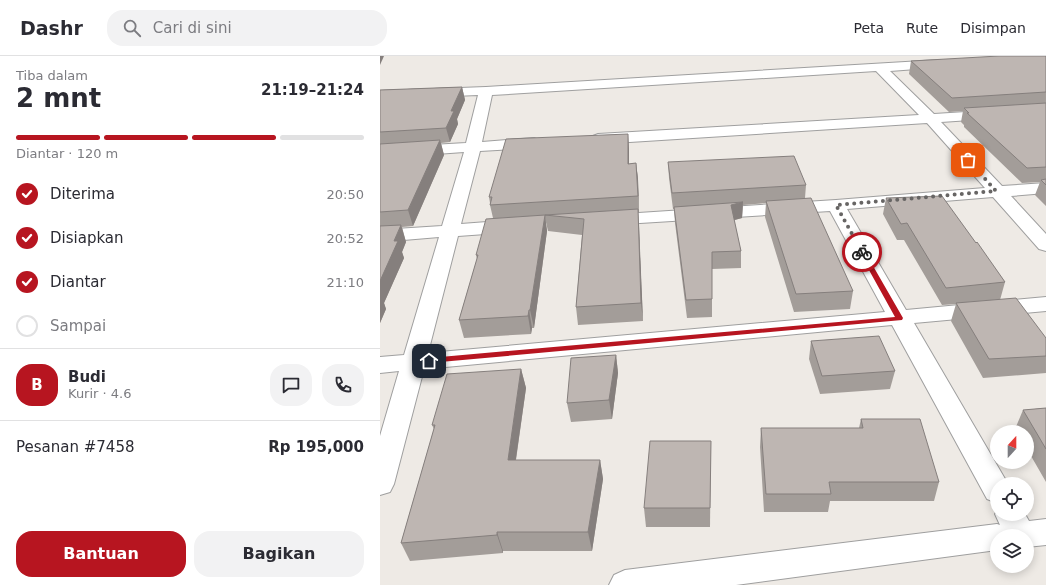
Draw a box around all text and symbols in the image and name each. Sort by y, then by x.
search box [107,10,387,46]
text: Dashr [20,17,83,39]
icon: search [121,17,143,39]
text: Cari di sini [153,19,232,37]
text: Peta [853,20,884,36]
text: Rute [906,20,938,36]
text: Disimpan [960,20,1026,36]
text: Tiba dalam [16,68,88,83]
text: 21:19–21:24 [261,81,364,99]
text: 2 mnt [16,83,101,113]
pin [951,143,985,177]
text: Diantar · 120 m [16,146,118,161]
icon: bag [957,149,979,171]
icon: check [16,183,38,205]
text: Diterima [50,185,115,203]
text: 20:50 [327,187,364,202]
icon: check [16,227,38,249]
text: Disiapkan [50,229,124,247]
text: 20:52 [327,231,364,246]
courier [842,232,882,272]
icon: bike [851,241,873,263]
icon: check [16,271,38,293]
text: Diantar [50,273,106,291]
text: 21:10 [327,275,364,290]
text: Sampai [50,317,106,335]
pin [412,344,446,378]
icon: home [418,350,440,372]
button: chat [270,364,312,406]
button: phone [322,364,364,406]
text: Budi [68,368,106,386]
text: B [31,376,43,394]
text: Kurir · 4.6 [68,386,132,401]
north arrow [990,425,1034,469]
map controls [990,425,1034,573]
text: Pesanan #7458 [16,438,134,456]
text: Rp 195,000 [268,438,364,456]
button: locate [990,477,1034,521]
button: layers [990,529,1034,573]
button: Bantuan [16,531,186,577]
button: Bagikan [194,531,364,577]

